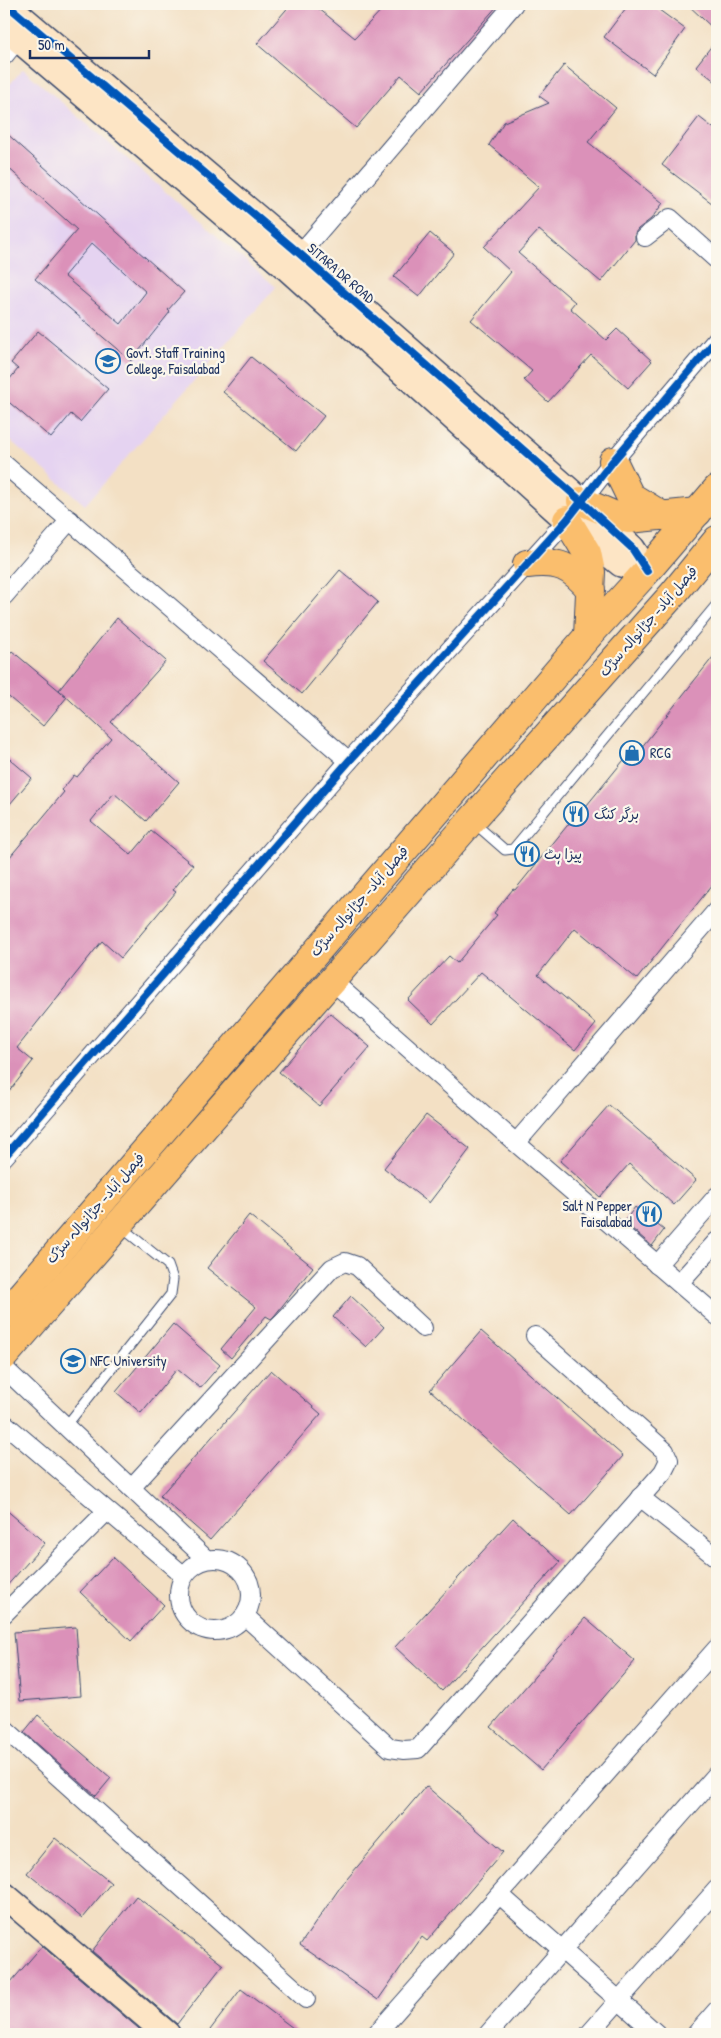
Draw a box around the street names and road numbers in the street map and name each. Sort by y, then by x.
street label: SITARA DR ROAD [304,238,379,307]
street label: فیصل آباد– جڑانوالہ سڑک [594,561,701,680]
street label: فیصل آباد– جڑانوالہ سڑک [305,841,412,960]
street label: فیصل آباد– جڑانوالہ سڑک [41,1148,148,1267]

